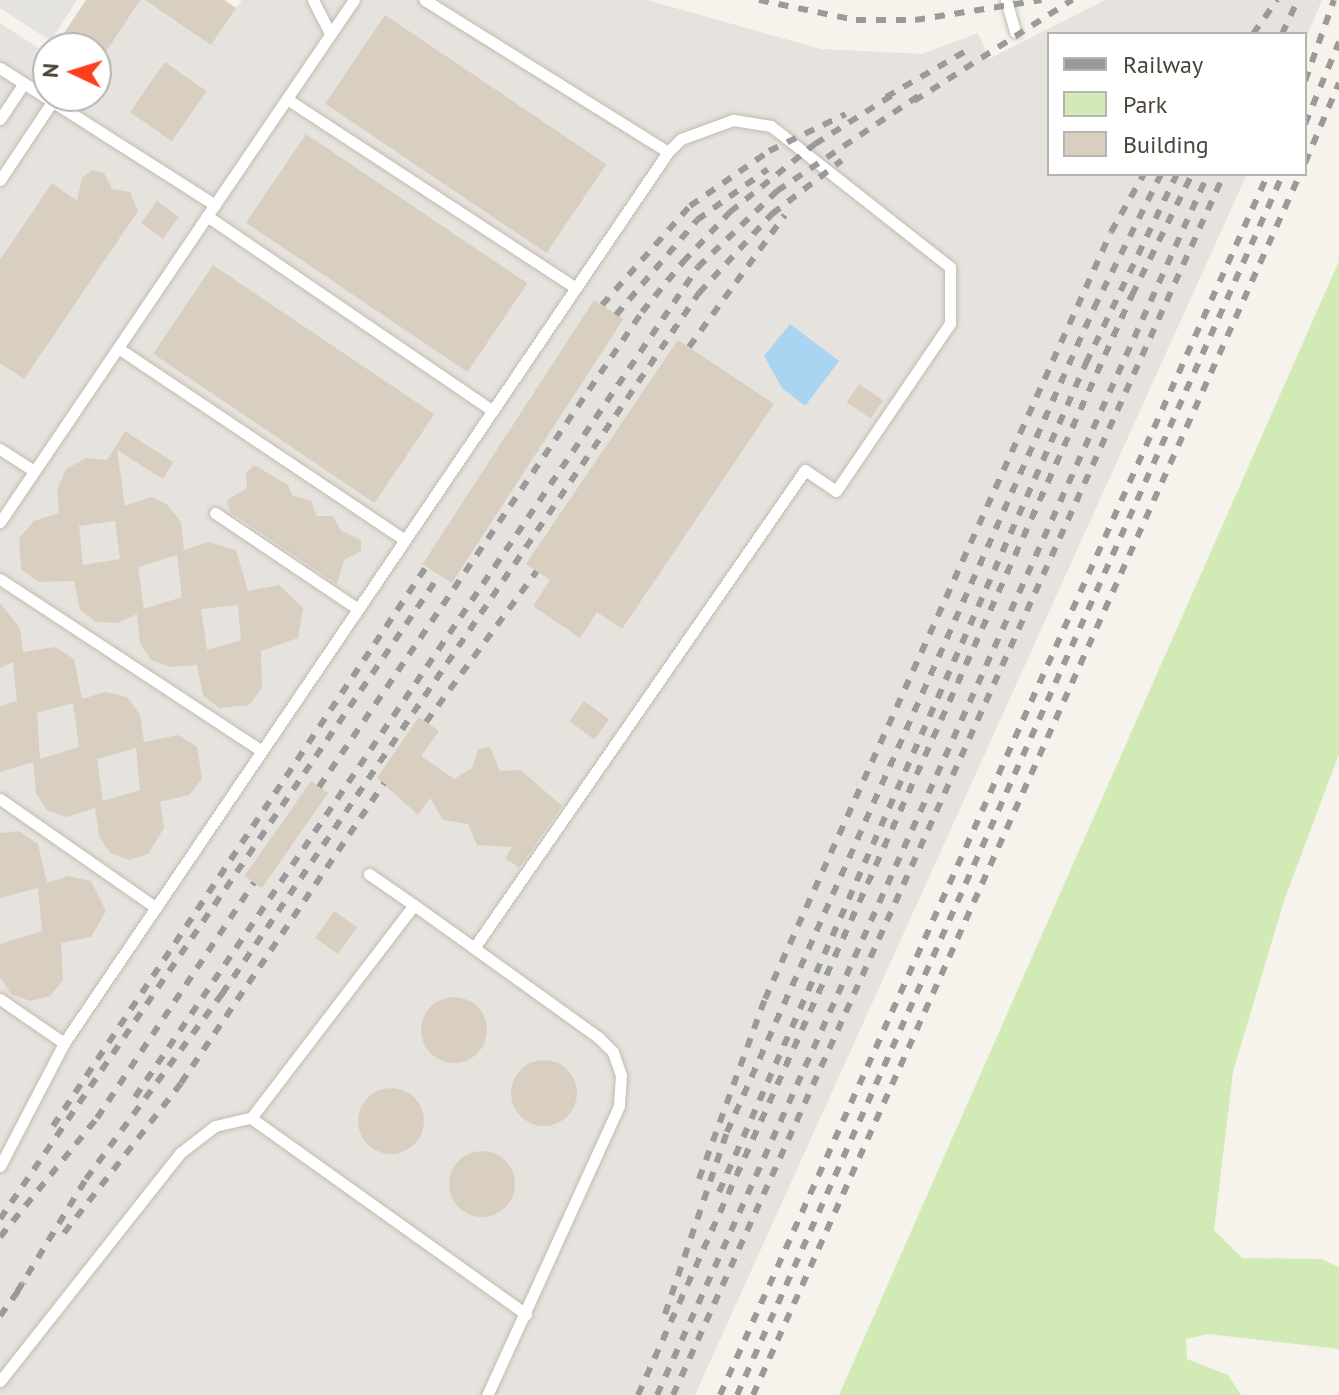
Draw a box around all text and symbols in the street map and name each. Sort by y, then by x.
north arrow [32,32,112,112]
legend [1047,32,1307,176]
text: Railway [1123,49,1203,80]
text: N [36,62,65,79]
text: Park [1123,89,1167,120]
text: Building [1123,129,1209,160]

